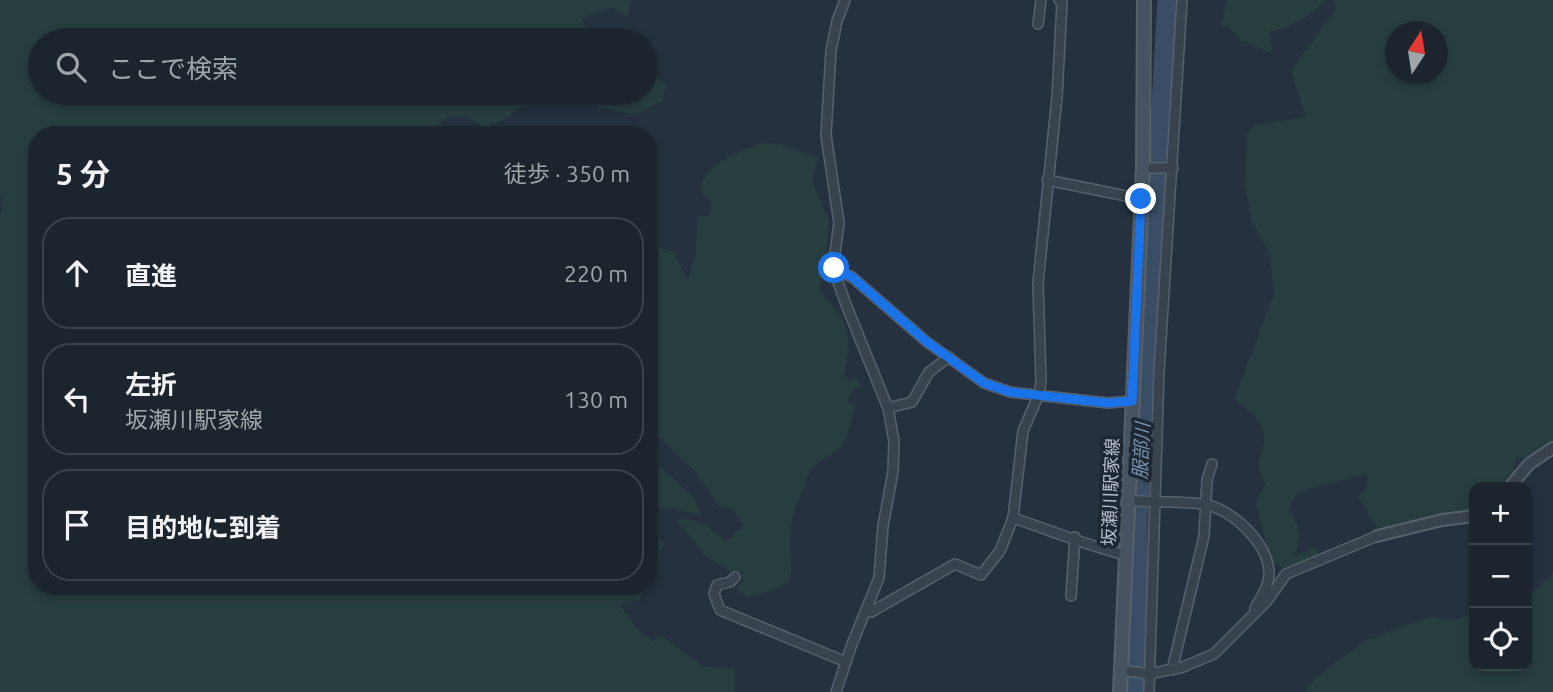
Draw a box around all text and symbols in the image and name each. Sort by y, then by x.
north arrow [1385,21,1448,84]
search box [28,28,658,105]
icon: search [52,48,90,86]
text: ここで検索 [108,54,238,83]
text: 5 分 [56,157,110,191]
text: 徒歩 · 350 m [504,161,630,186]
route end [1125,183,1156,214]
route start [818,252,849,283]
icon: ahead [58,254,96,292]
text: 直進 [125,261,177,290]
text: 220 m [564,261,628,286]
text: 左折 [125,370,177,399]
icon: left [58,380,96,418]
text: 130 m [564,387,628,412]
text: 坂瀬川駅家線 [125,407,263,432]
water label: 服部川 [1129,420,1154,480]
street label: 坂瀬川駅家線 [1098,438,1122,546]
map controls [1469,482,1532,671]
button: + [1469,482,1532,545]
icon: arrive [58,506,96,544]
text: 目的地に到着 [125,513,281,542]
button: − [1469,545,1532,608]
button: locate [1469,608,1532,671]

